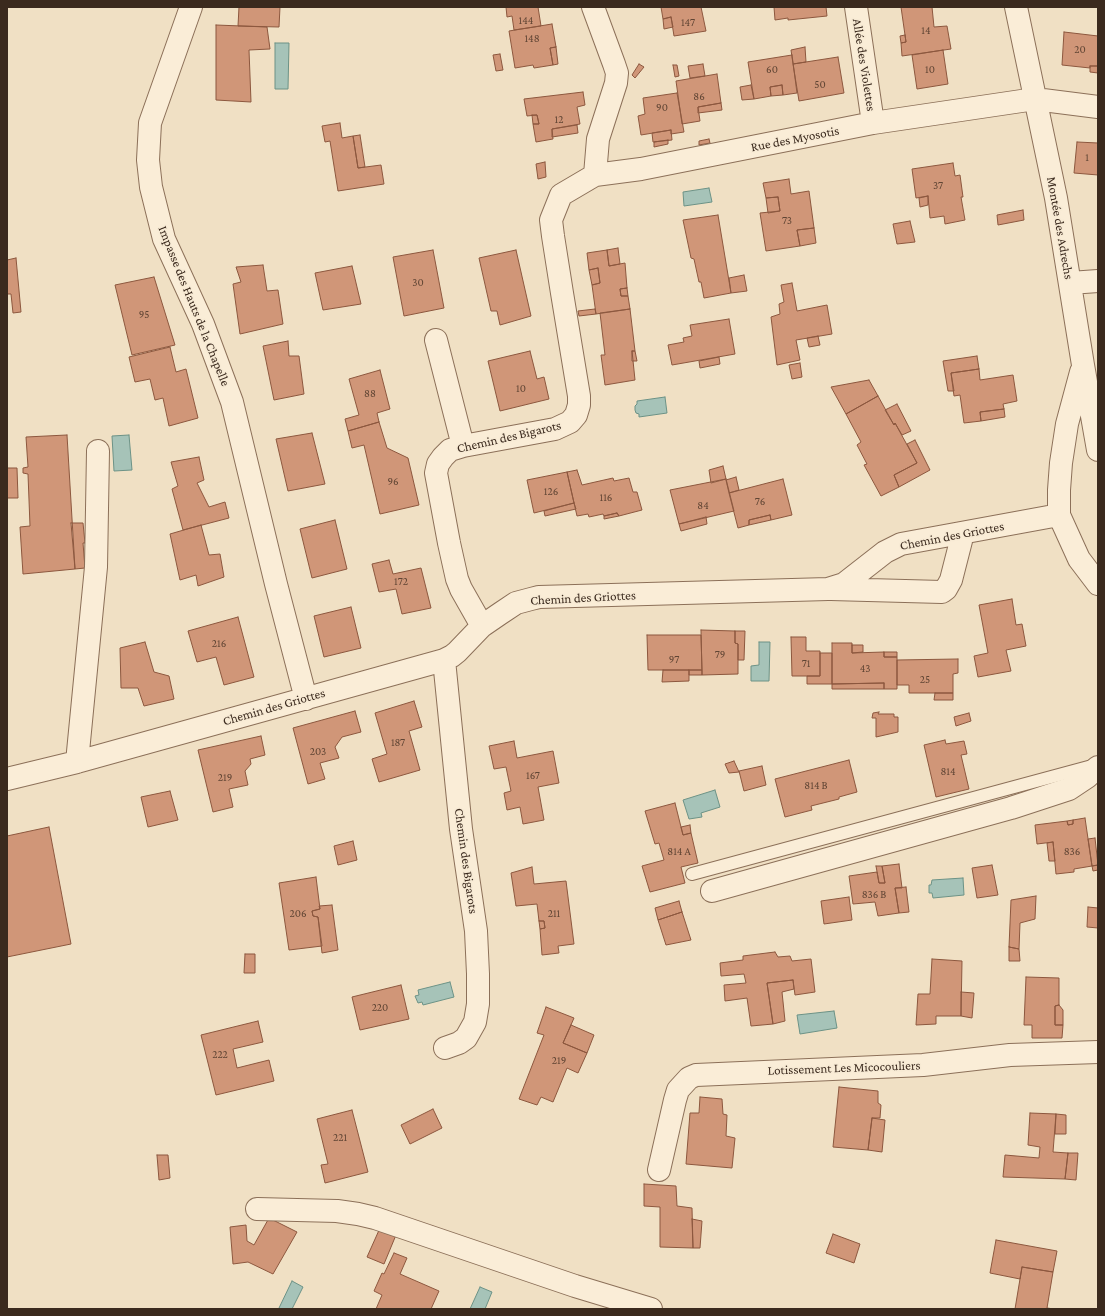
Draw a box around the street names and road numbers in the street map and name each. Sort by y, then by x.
street label: Allée des Violettes [849,18,879,112]
street label: Rue des Myosotis [750,123,840,155]
street label: Montée des Adrechs [1043,175,1077,281]
street label: Impasse des Hauts de la Chapelle [155,224,233,388]
street label: Chemin des Bigarots [455,417,563,457]
street label: Chemin des Griottes [899,518,1005,554]
street label: Chemin des Griottes [530,587,636,609]
street label: Chemin des Griottes [221,685,327,729]
street label: Chemin des Bigarots [451,807,481,915]
street label: Lotissement Les Micocouliers [767,1058,921,1078]

